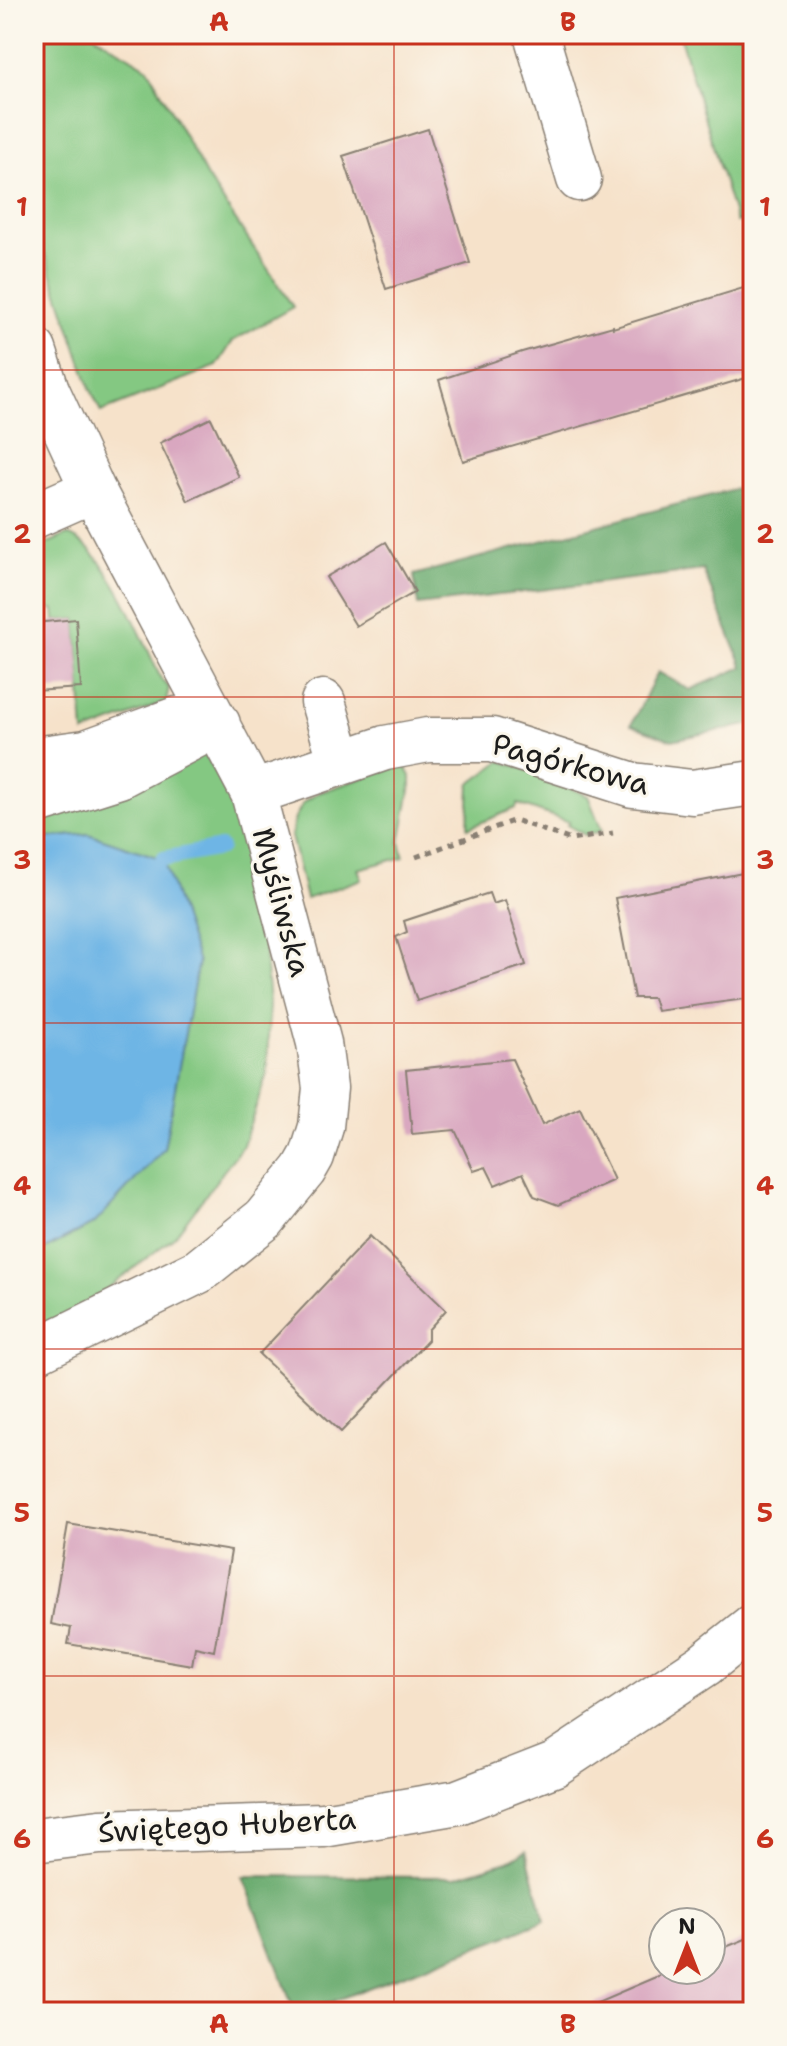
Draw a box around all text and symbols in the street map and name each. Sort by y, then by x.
text: A [209,4,229,39]
text: B [560,4,576,39]
text: 1 [16,189,28,224]
text: 1 [759,189,771,224]
text: 2 [13,516,31,551]
text: 2 [756,516,774,551]
street label: Pagórkowa [488,723,654,805]
street label: Myśliwska [243,823,322,981]
text: 3 [13,842,31,877]
text: 3 [756,842,774,877]
text: 4 [13,1168,31,1203]
text: 4 [756,1168,774,1203]
text: 5 [14,1495,30,1530]
text: 5 [757,1495,773,1530]
street label: Świętego Huberta [97,1798,358,1852]
text: 6 [13,1821,31,1856]
text: 6 [756,1821,774,1856]
north arrow [647,1906,727,1986]
text: N [678,1912,696,1941]
text: A [209,2006,229,2041]
text: B [560,2006,576,2041]

